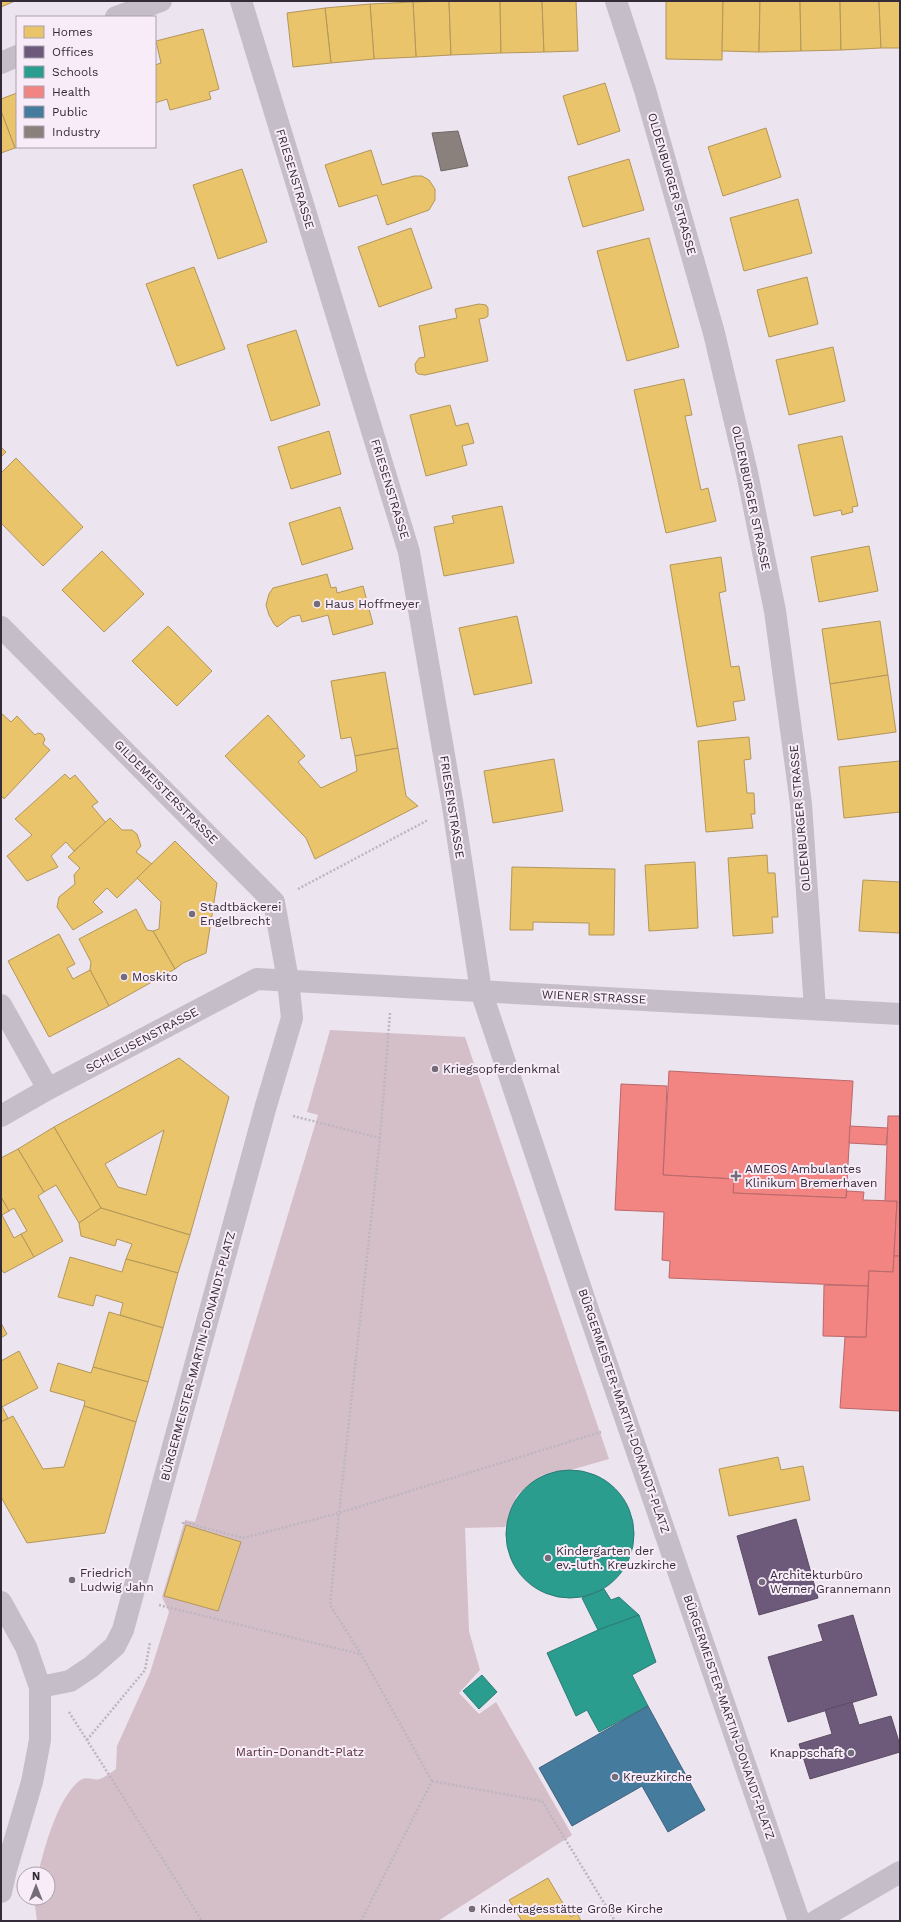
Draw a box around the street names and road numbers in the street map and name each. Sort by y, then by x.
street label: OLDENBURGER STRASSE [645,111,699,257]
street label: FRIESENSTRASSE [273,127,317,231]
street label: OLDENBURGER STRASSE [729,424,773,572]
street label: FRIESENSTRASSE [368,437,412,541]
street label: GILDEMEISTERSTRASSE [111,737,221,847]
street label: OLDENBURGER STRASSE [787,744,813,892]
street label: FRIESENSTRASSE [437,754,467,860]
street label: WIENER STRASSE [541,987,647,1007]
street label: SCHLEUSENSTRASSE [83,1004,201,1076]
street label: BÜRGERMEISTER-MARTIN-DONANDT-PLATZ [158,1230,238,1482]
street label: BÜRGERMEISTER-MARTIN-DONANDT-PLATZ [575,1287,673,1535]
street label: BÜRGERMEISTER-MARTIN-DONANDT-PLATZ [680,1593,778,1841]

